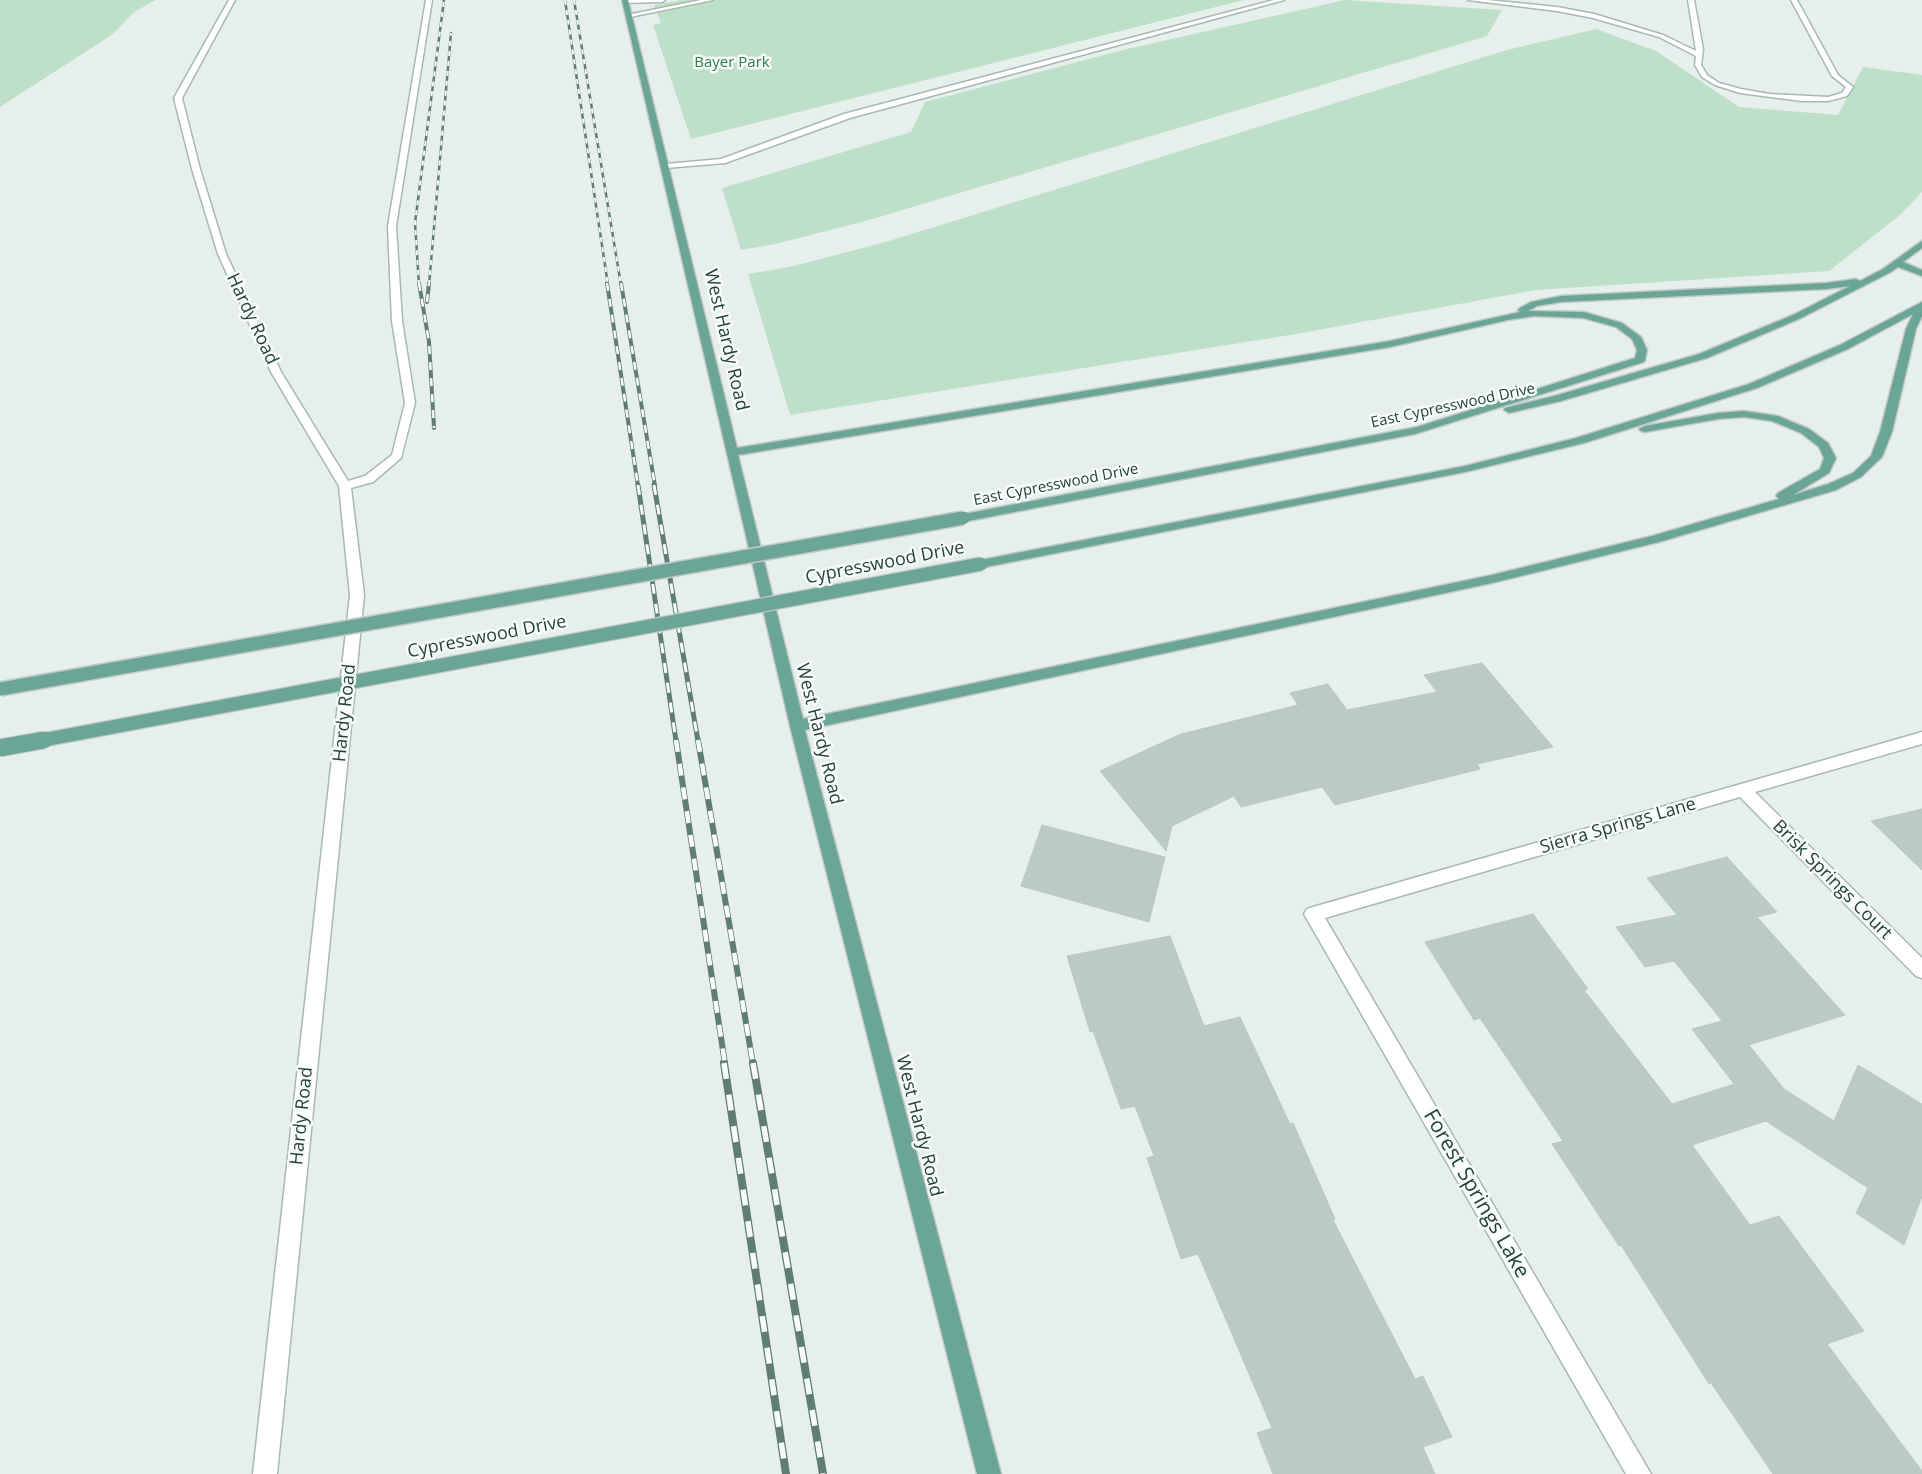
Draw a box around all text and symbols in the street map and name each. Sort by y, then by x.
park label: Bayer Park [694,54,770,72]
street label: West Hardy Road [699,267,753,413]
street label: Hardy Road [221,270,283,368]
street label: East Cypresswood Drive [1369,380,1537,432]
street label: East Cypresswood Drive [972,460,1140,510]
street label: Cypresswood Drive [804,537,966,589]
street label: Cypresswood Drive [406,611,568,663]
street label: West Hardy Road [791,661,847,807]
street label: Hardy Road [329,663,361,763]
street label: Sierra Springs Lane [1537,793,1699,859]
street label: Brisk Springs Court [1768,816,1896,944]
street label: West Hardy Road [891,1053,947,1199]
street label: Hardy Road [286,1066,318,1166]
street label: Forest Springs Lake [1418,1105,1534,1283]

